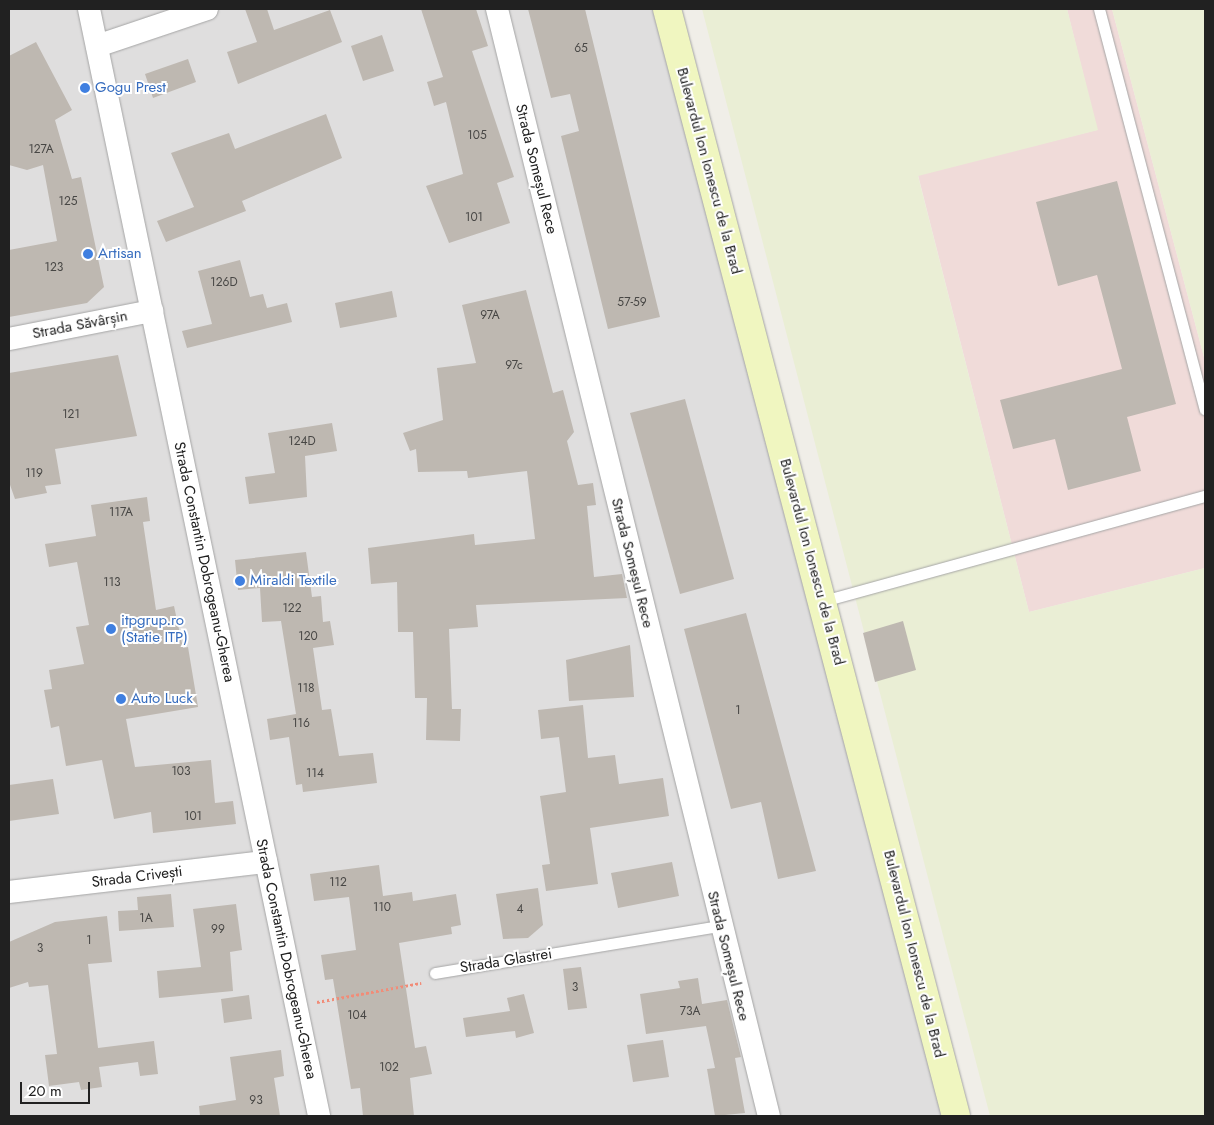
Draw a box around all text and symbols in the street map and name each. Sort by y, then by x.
house number: 65 [574,42,588,56]
street label: Bulevardul Ion Ionescu de la Brad [673,66,745,276]
place label: Gogu Prest [95,79,166,97]
marker: Gogu Prest [79,82,91,94]
street label: Strada Someșul Rece [511,102,561,236]
house number: 105 [467,129,487,143]
house number: 127A [28,143,54,157]
house number: 125 [59,195,77,209]
house number: 101 [465,211,483,225]
place label: Artisan [98,245,142,263]
marker: Artisan [82,248,94,260]
house number: 123 [45,261,63,275]
house number: 126D [210,276,238,290]
house number: 57-59 [617,296,647,310]
street label: Strada Săvârșin [31,307,129,343]
house number: 97A [480,309,500,323]
house number: 97c [505,359,523,373]
house number: 121 [62,408,80,422]
house number: 124D [288,435,316,449]
street label: Strada Constantin Dobrogeanu-Gherea [170,440,238,684]
street label: Bulevardul Ion Ionescu de la Brad [776,457,848,667]
house number: 119 [25,467,43,481]
street label: Strada Someșul Rece [607,496,657,630]
house number: 117A [109,506,133,520]
place label: Miraldi Textile [250,572,337,590]
marker: Miraldi Textile [234,575,246,587]
house number: 113 [103,576,121,590]
house number: 122 [282,602,302,616]
place label: itpgrup.ro (Statie ITP) [121,611,188,646]
marker: itpgrup.ro (Statie ITP) [105,623,117,635]
house number: 120 [298,630,318,644]
house number: 118 [297,682,315,696]
place label: Auto Luck [131,690,193,708]
marker: Auto Luck [115,693,127,705]
house number: 1 [735,704,741,718]
house number: 116 [292,717,310,731]
house number: 103 [171,765,191,779]
house number: 114 [306,767,324,781]
house number: 101 [184,810,202,824]
street label: Strada Constantin Dobrogeanu-Gherea [252,837,320,1081]
street label: Bulevardul Ion Ionescu de la Brad [879,848,949,1060]
street label: Strada Crivești [91,862,183,892]
house number: 112 [329,876,347,890]
street label: Strada Someșul Rece [703,889,753,1023]
house number: 110 [373,901,391,915]
house number: 4 [517,903,523,917]
house number: 1A [139,912,153,926]
house number: 99 [211,923,225,937]
house number: 1 [86,934,92,948]
house number: 3 [37,942,43,956]
street label: Strada Glastrei [459,945,553,977]
house number: 3 [572,981,578,995]
house number: 73A [680,1005,700,1019]
house number: 104 [347,1009,367,1023]
house number: 102 [379,1061,399,1075]
scale bar [22,1072,92,1104]
text: 20 m [28,1080,62,1102]
house number: 93 [249,1094,263,1108]

